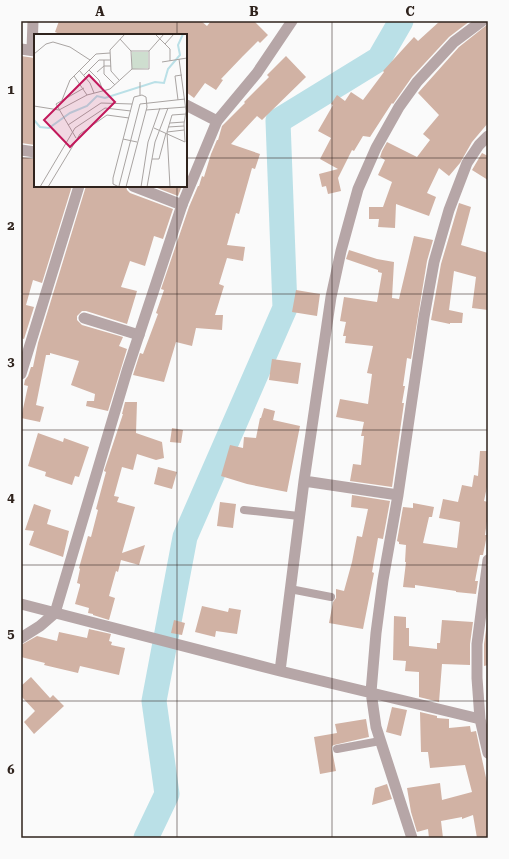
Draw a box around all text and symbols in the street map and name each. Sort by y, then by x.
text: A [95,4,105,19]
text: B [249,4,259,19]
text: C [405,4,415,19]
inset map [34,34,187,187]
text: 1 [7,82,15,97]
text: 2 [7,218,15,233]
text: 3 [7,354,15,369]
text: 4 [7,490,15,505]
text: 5 [7,626,15,641]
text: 6 [7,762,15,777]

